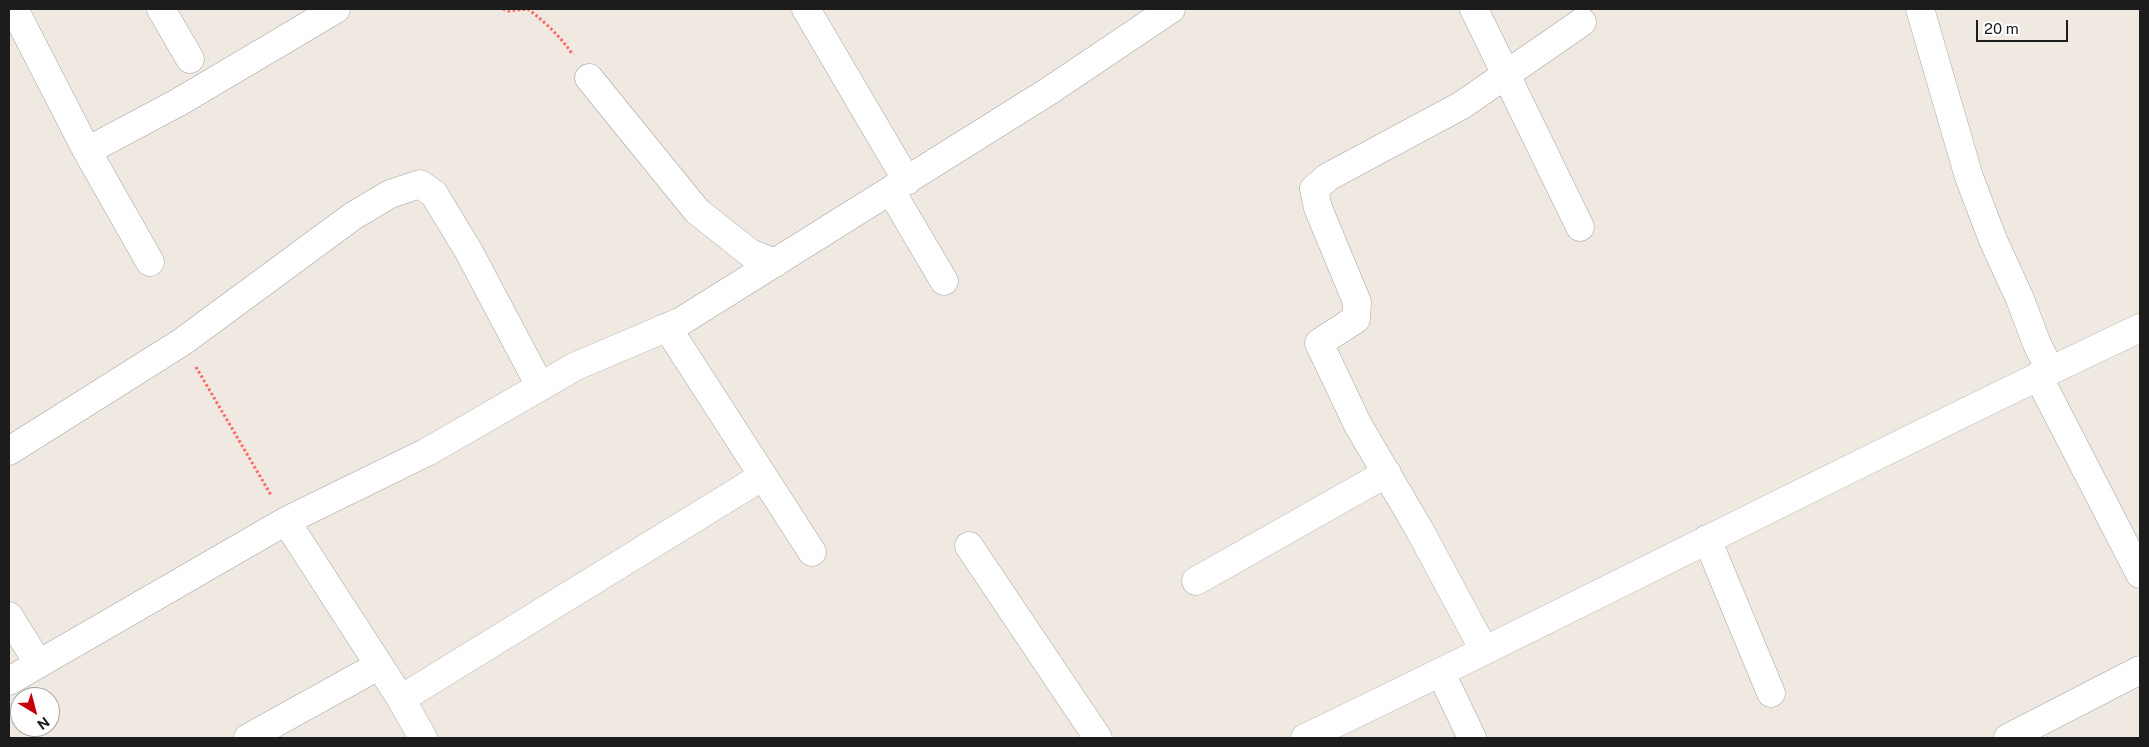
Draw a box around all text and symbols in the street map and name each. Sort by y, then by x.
scale bar [1979,10,2072,42]
text: 20 m [1984,20,2019,37]
north arrow [10,687,60,737]
text: N [34,713,53,733]

